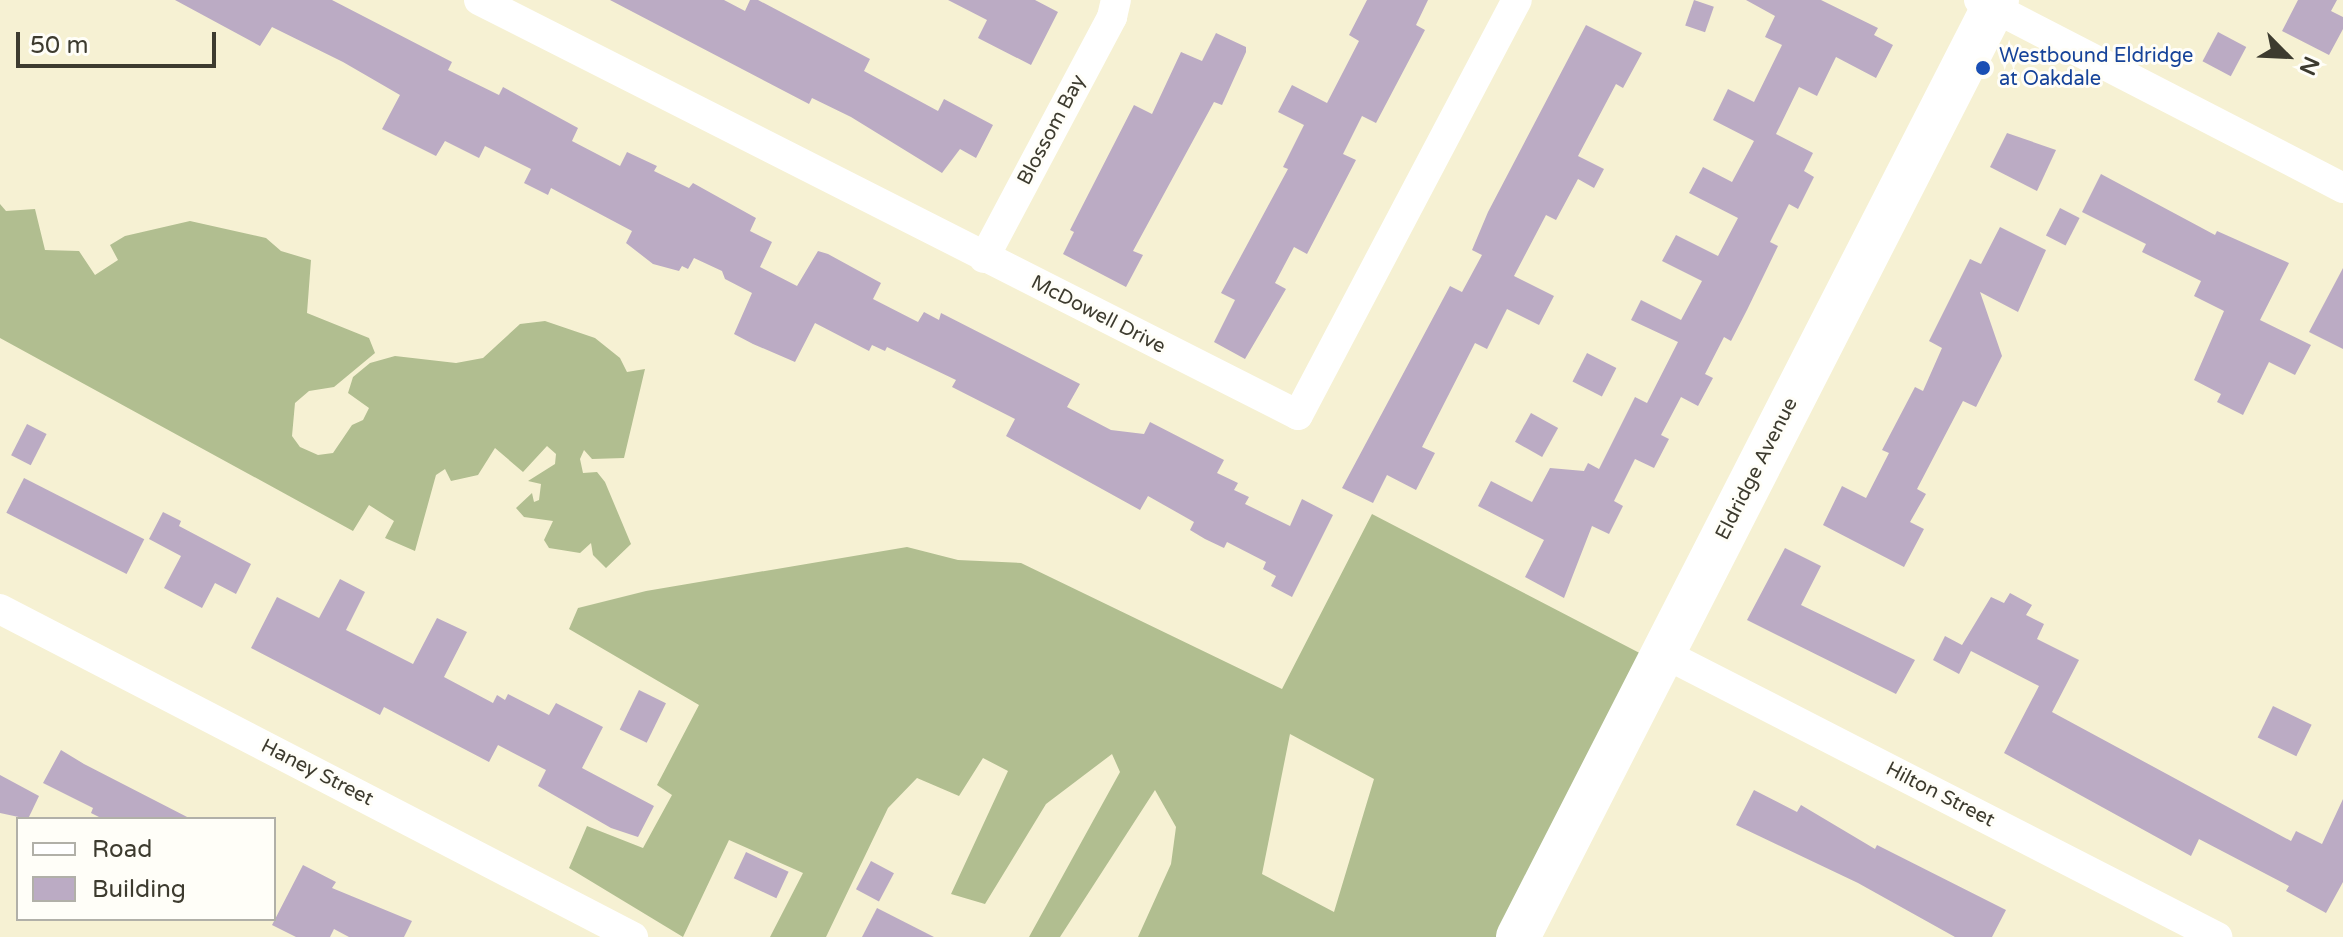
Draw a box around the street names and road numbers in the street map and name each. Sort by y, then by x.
street label: Blossom Bay [1013,71,1091,189]
street label: McDowell Drive [1027,271,1169,359]
street label: Eldridge Avenue [1711,394,1803,544]
street label: Haney Street [257,734,377,812]
street label: Hilton Street [1882,757,1998,833]

